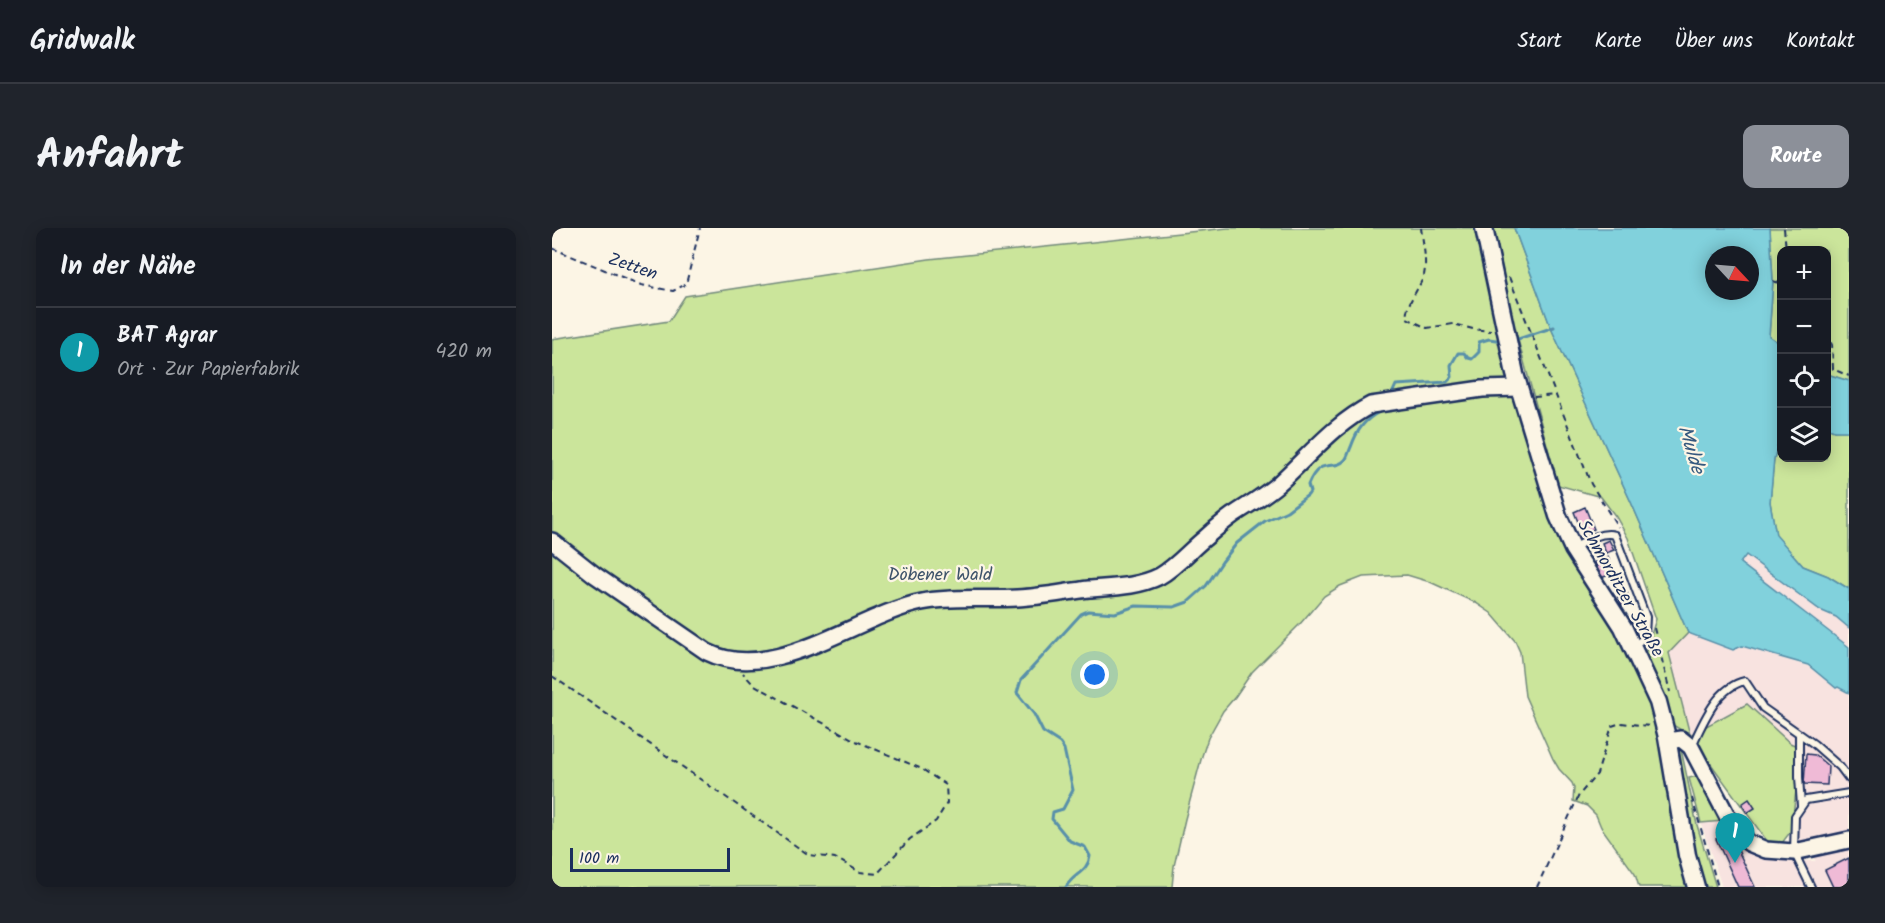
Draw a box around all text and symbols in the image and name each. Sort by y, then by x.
text: Gridwalk [30,19,135,64]
text: Start [1517,25,1562,58]
text: Karte [1595,25,1641,58]
text: Über uns [1674,25,1753,58]
text: Kontakt [1786,25,1855,58]
text: Anfahrt [36,123,183,190]
button: Route [1743,125,1849,188]
street label: Zetten [604,245,661,289]
text: In der Nähe [60,246,196,288]
north arrow [1705,246,1759,300]
map controls [1777,246,1831,462]
button: + [1777,246,1831,300]
button: − [1777,300,1831,354]
text: BAT Agrar [117,319,217,354]
text: 1 [76,336,83,368]
text: 420 m [435,336,492,368]
text: Ort · Zur Papierfabrik [117,354,299,386]
button: locate [1777,354,1831,408]
button: layers [1777,408,1831,462]
water label: Mulde [1668,421,1713,480]
street label: Schmorditzer Straße [1568,515,1671,663]
park label: Döbener Wald [888,561,993,590]
your location [1080,660,1109,689]
pin: 1 [1716,814,1754,863]
scale bar [570,845,730,872]
text: 100 m [579,846,619,871]

